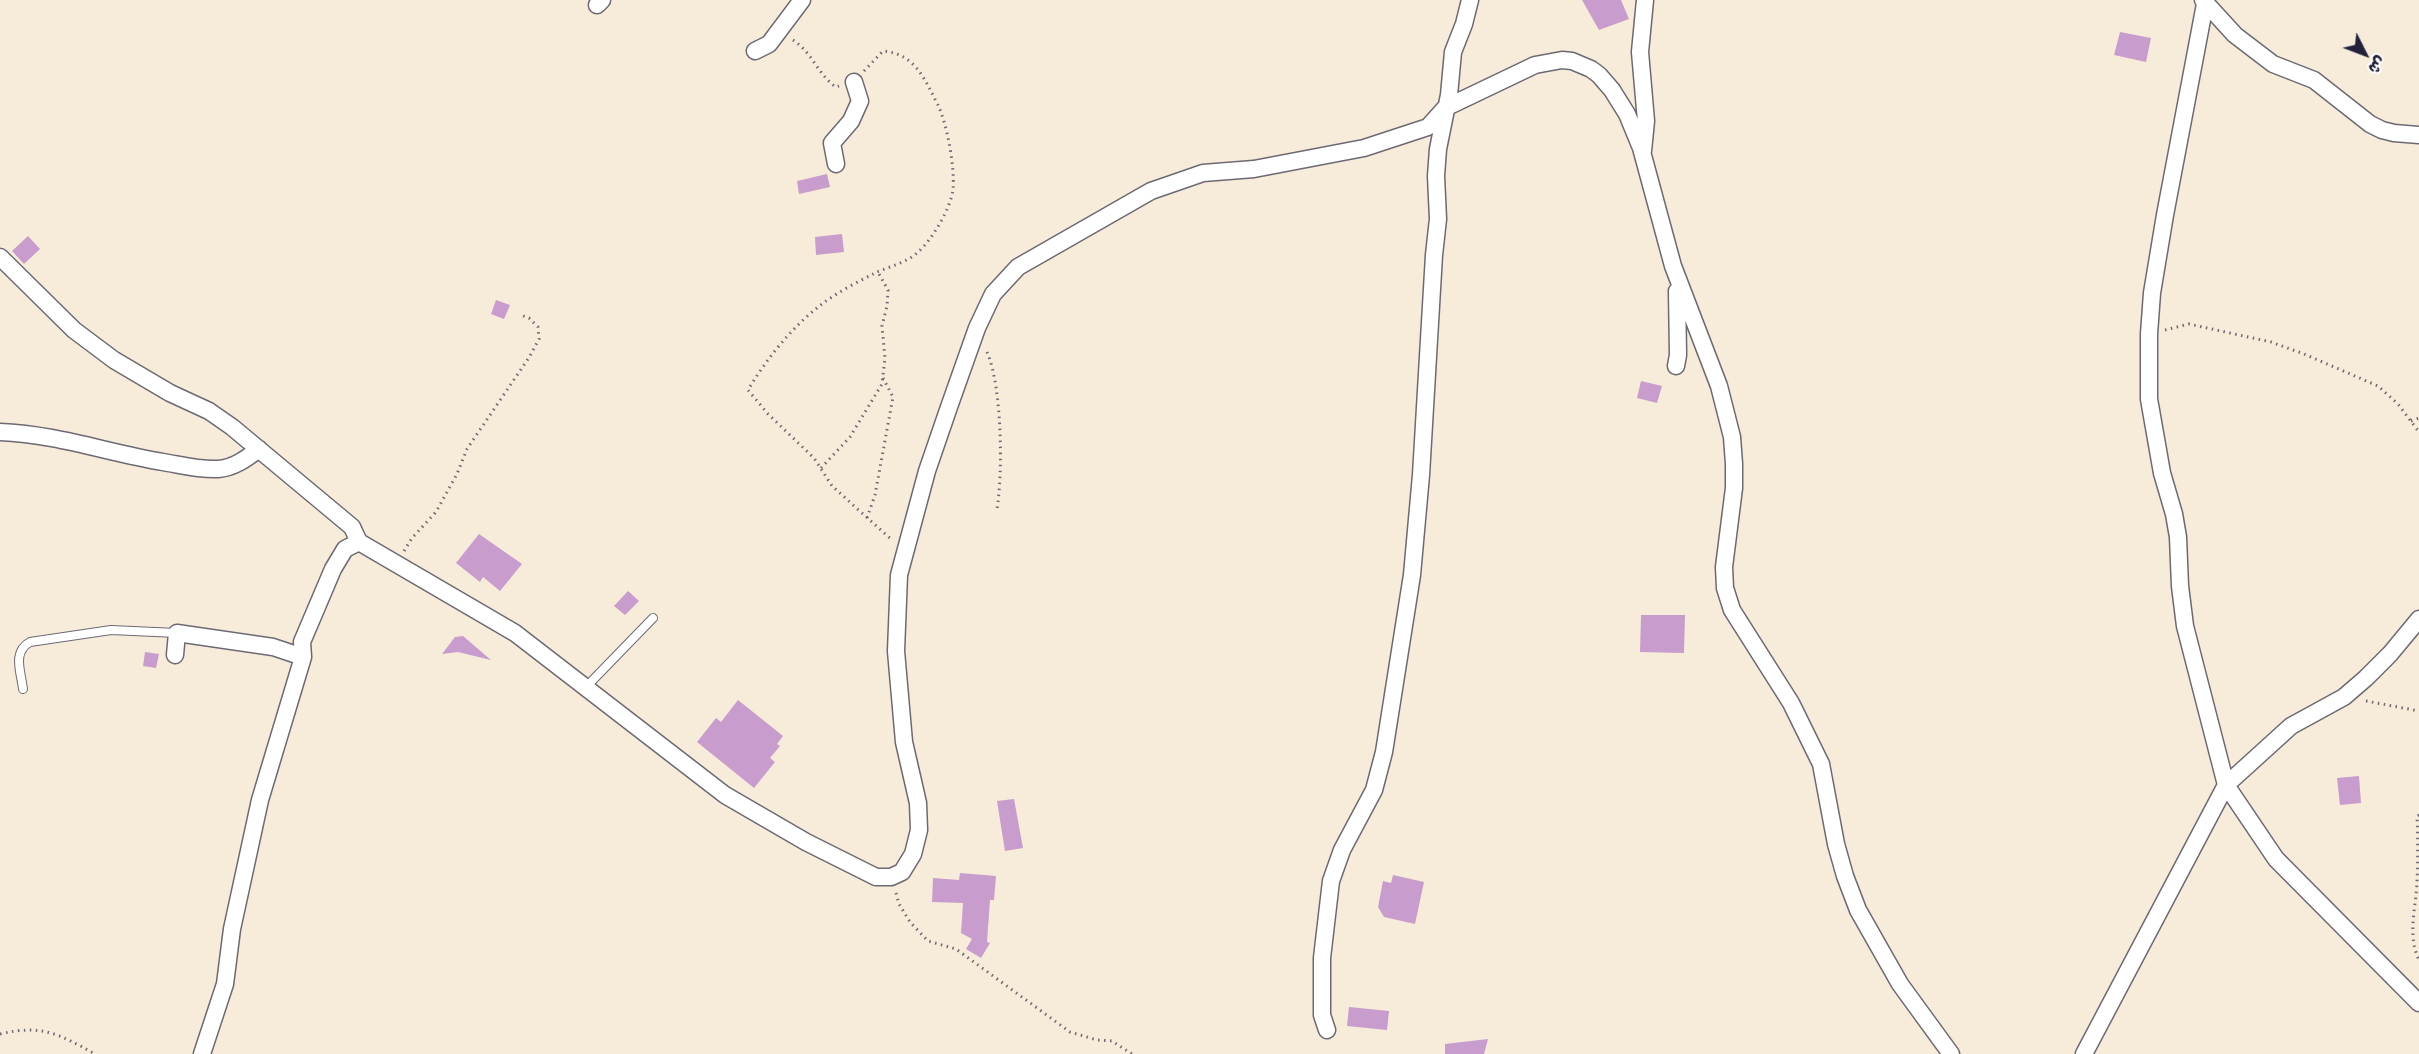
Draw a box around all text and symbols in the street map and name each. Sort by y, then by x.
north arrow [2335,24,2395,84]
text: ش [2364,51,2393,81]

